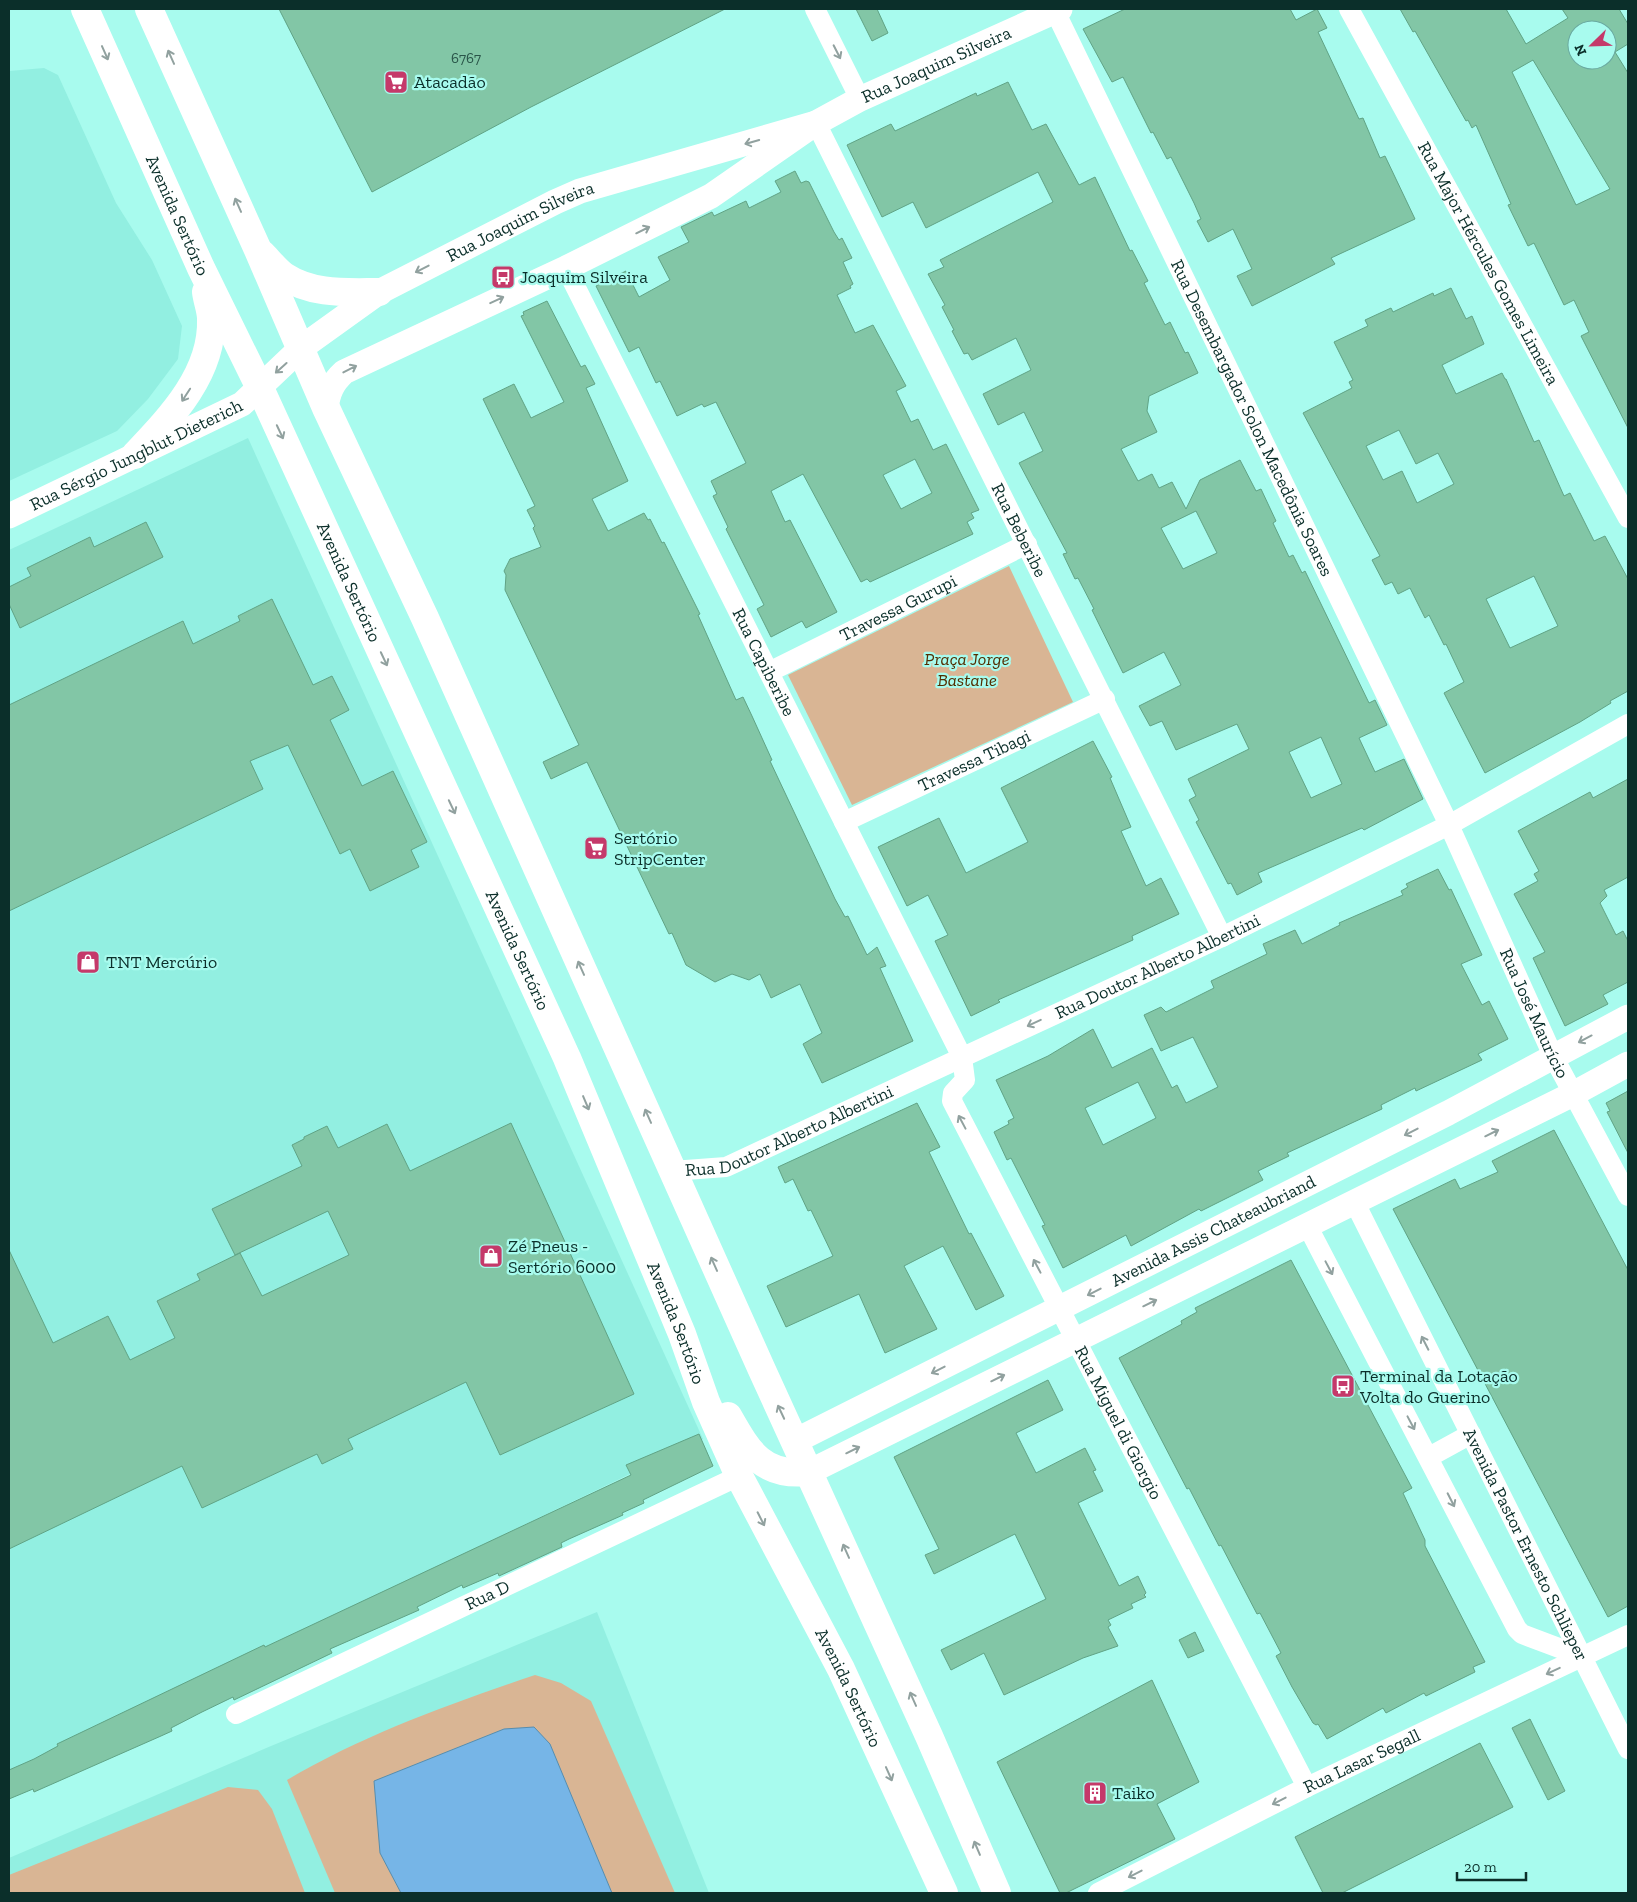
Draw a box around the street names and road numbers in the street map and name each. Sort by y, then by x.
street label: Rua Joaquim Silveira [858,21,1015,108]
street label: Rua Major Hércules Gomes Limeira [1413,138,1564,389]
street label: Avenida Sertório [141,152,214,279]
street label: Rua Joaquim Silveira [443,176,597,267]
street label: Rua Desembargador Solon Macedônia Soares [1166,256,1338,580]
street label: Rua Sérgio Jungblut Dieterich [26,394,246,515]
street label: Rua Beberibe [986,480,1052,581]
street label: Avenida Sertório [312,519,386,646]
street label: Travessa Gurupi [836,570,960,646]
street label: Rua Capiberibe [727,604,800,720]
street label: Travessa Tibagi [914,725,1034,797]
street label: Avenida Sertório [481,887,555,1014]
street label: Rua Doutor Alberto Albertini [1052,909,1264,1024]
street label: Rua José Maurício [1495,945,1574,1082]
street label: Rua Doutor Alberto Albertini [684,1080,896,1181]
street label: Avenida Assis Chateaubriand [1107,1170,1319,1291]
street label: Avenida Sertório [642,1258,710,1387]
street label: Rua Miguel di Giorgio [1070,1342,1167,1503]
street label: Avenida Pastor Ernesto Schlieper [1458,1424,1593,1665]
street label: Rua D [461,1575,513,1615]
street label: Avenida Sertório [810,1624,886,1751]
street label: Rua Lasar Segall [1300,1724,1424,1798]

